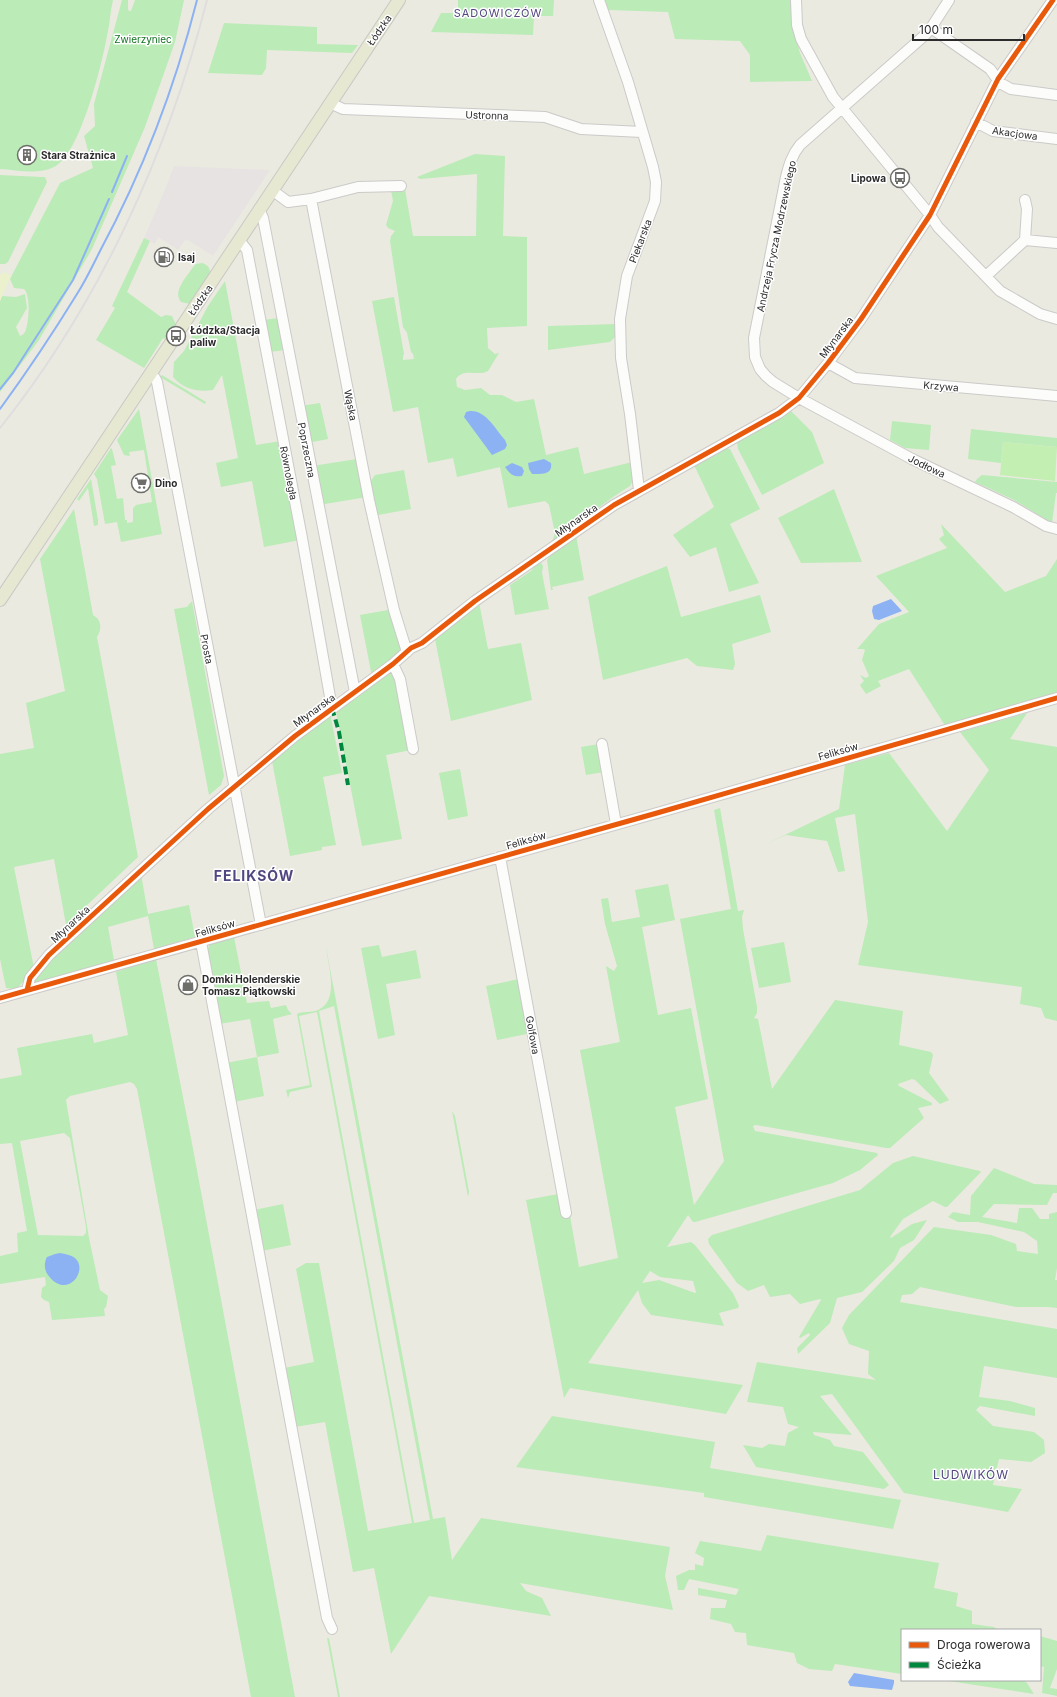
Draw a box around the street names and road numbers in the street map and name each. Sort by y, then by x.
street label: Łódzka [364,12,394,48]
street label: Ustronna [465,108,509,122]
street label: Akacjowa [992,124,1038,142]
street label: Andrzeja Frycza Modrzewskiego [754,159,798,313]
street label: Piekarska [626,217,654,265]
street label: Łódzka [185,282,215,318]
street label: Młynarska [817,314,855,360]
street label: Krzywa [923,378,959,394]
street label: Wąska [342,388,360,422]
street label: Poprzeczna [296,421,318,479]
street label: Równoległa [278,445,300,501]
street label: Jodłowa [906,452,948,480]
street label: Młynarska [553,501,599,539]
street label: Prosta [198,633,216,665]
street label: Młynarska [291,691,337,729]
street label: Feliksów [817,740,859,762]
street label: Feliksów [505,829,547,851]
street label: Młynarska [48,903,92,945]
street label: Feliksów [194,917,236,939]
street label: Golfowa [524,1015,542,1055]

